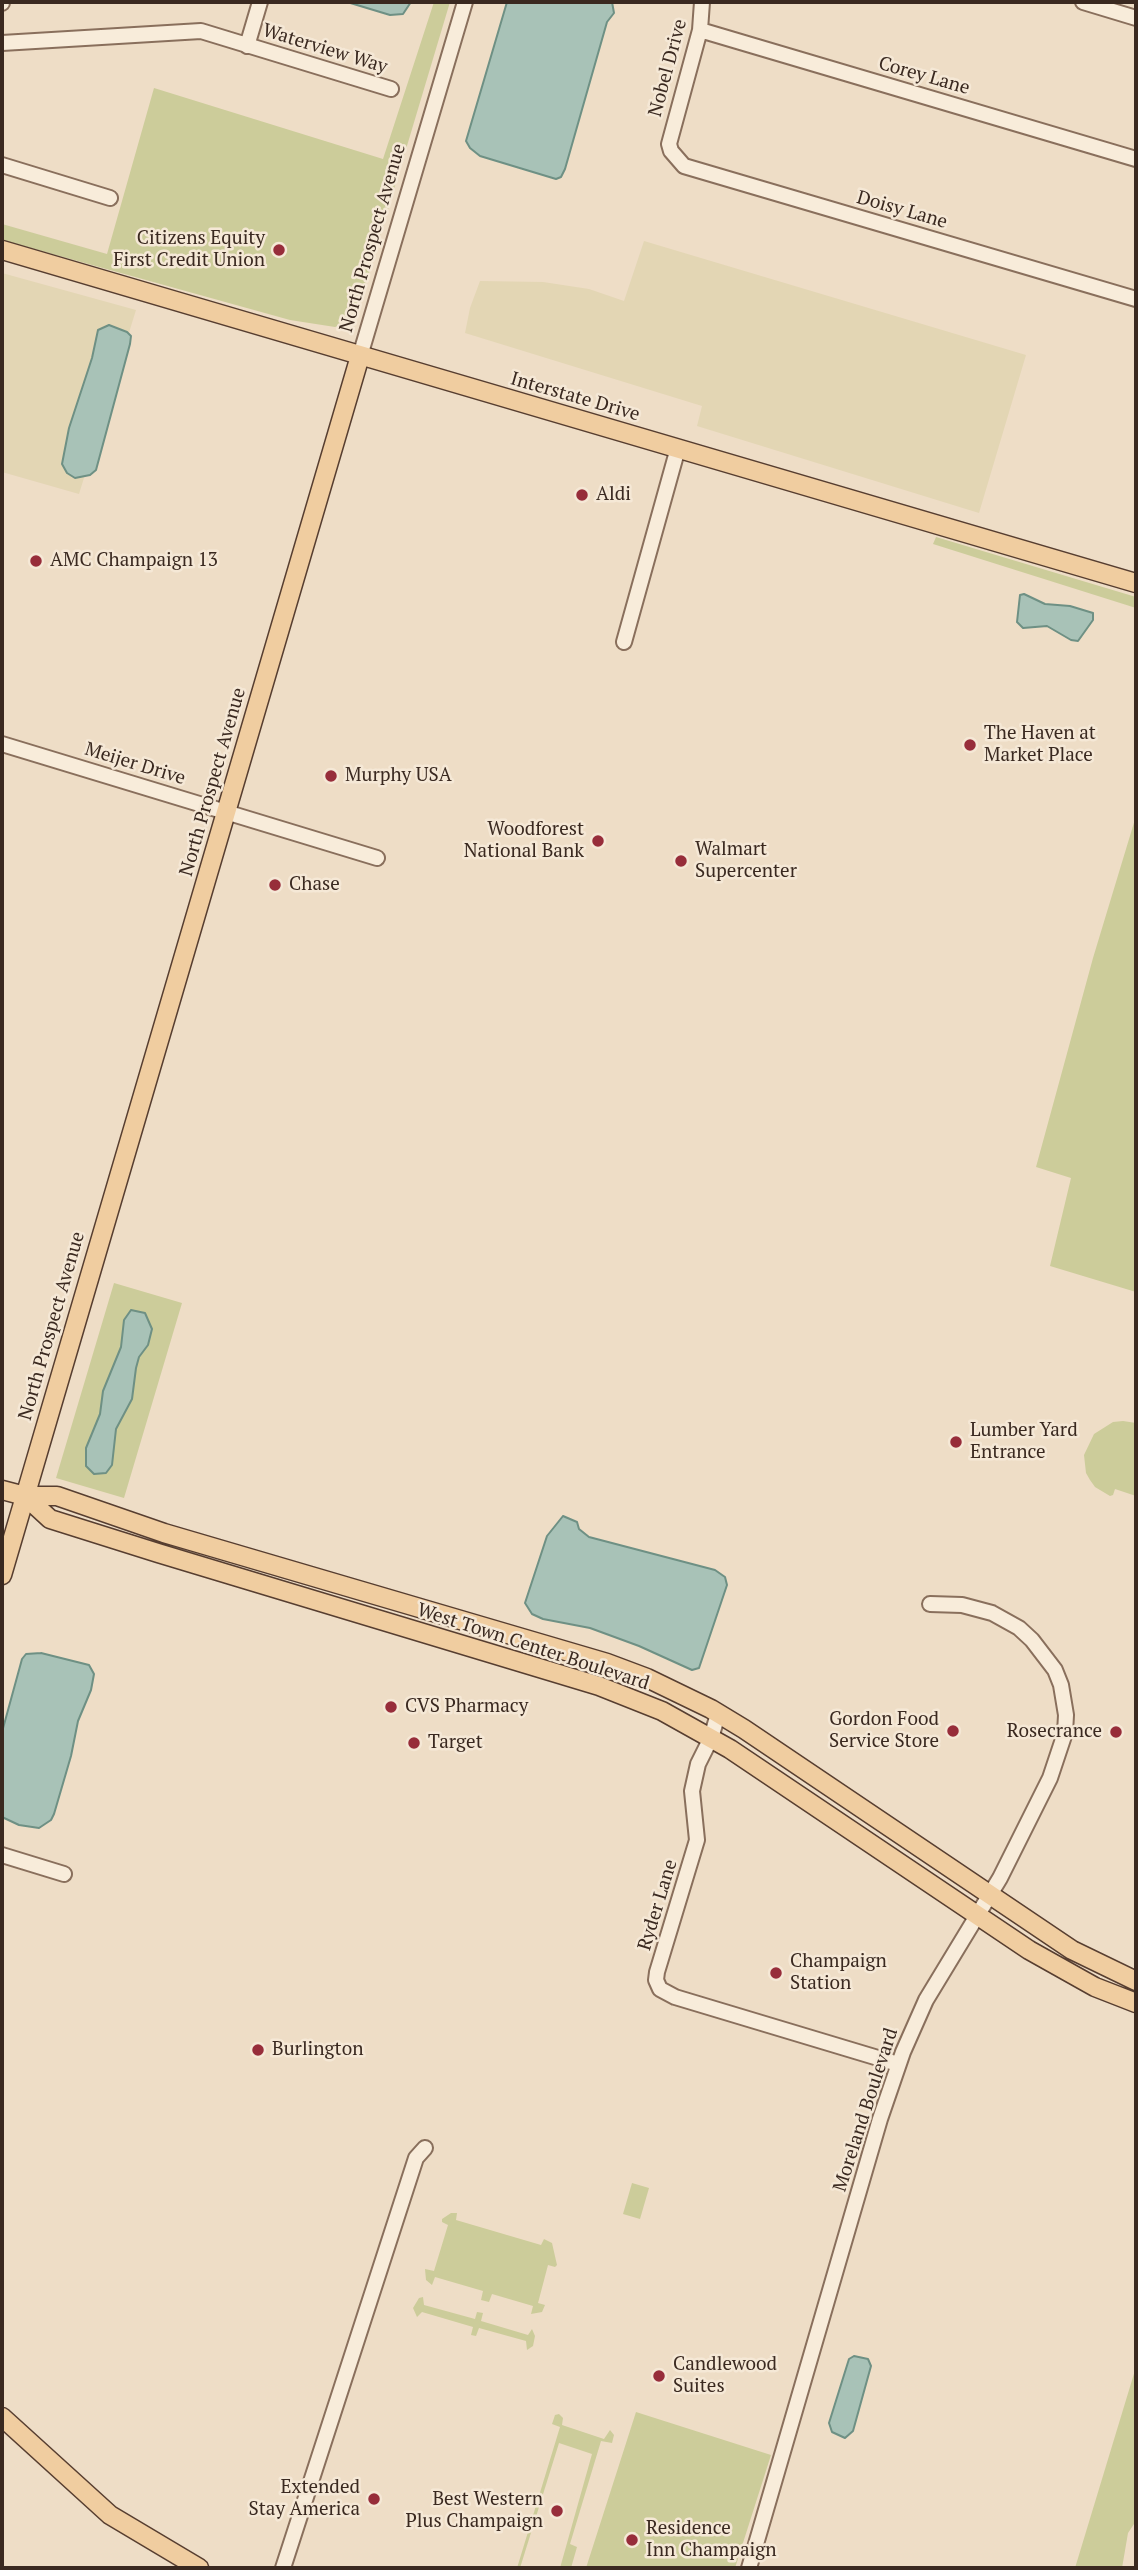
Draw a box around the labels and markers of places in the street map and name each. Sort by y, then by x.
place label: Citizens Equity First Credit Union [113,228,265,272]
marker: Citizens Equity First Credit Union [271,242,287,258]
place label: Aldi [596,484,631,506]
marker: Aldi [574,487,590,503]
place label: AMC Champaign 13 [50,550,218,572]
marker: AMC Champaign 13 [28,553,44,569]
place label: The Haven at Market Place [984,723,1096,767]
marker: The Haven at Market Place [962,737,978,753]
place label: Murphy USA [345,765,452,787]
marker: Murphy USA [323,768,339,784]
place label: Woodforest National Bank [464,819,584,863]
marker: Woodforest National Bank [590,833,606,849]
place label: Walmart Supercenter [695,839,797,883]
marker: Walmart Supercenter [673,853,689,869]
place label: Chase [289,874,340,896]
marker: Chase [267,877,283,893]
place label: Lumber Yard Entrance [970,1420,1078,1464]
marker: Lumber Yard Entrance [948,1434,964,1450]
place label: CVS Pharmacy [405,1696,528,1718]
marker: CVS Pharmacy [383,1699,399,1715]
place label: Gordon Food Service Store [829,1709,939,1753]
place label: Rosecrance [1007,1721,1102,1743]
marker: Gordon Food Service Store [945,1723,961,1739]
marker: Rosecrance [1108,1724,1124,1740]
place label: Target [428,1732,483,1754]
marker: Target [406,1735,422,1751]
place label: Champaign Station [790,1951,887,1995]
marker: Champaign Station [768,1965,784,1981]
place label: Burlington [272,2039,363,2061]
marker: Burlington [250,2042,266,2058]
place label: Candlewood Suites [673,2354,777,2398]
marker: Candlewood Suites [651,2368,667,2384]
place label: Extended Stay America [249,2477,360,2521]
place label: Best Western Plus Champaign [405,2489,543,2533]
marker: Extended Stay America [366,2491,382,2507]
marker: Best Western Plus Champaign [549,2503,565,2519]
place label: Residence Inn Champaign [646,2518,777,2562]
marker: Residence Inn Champaign [624,2532,640,2548]

